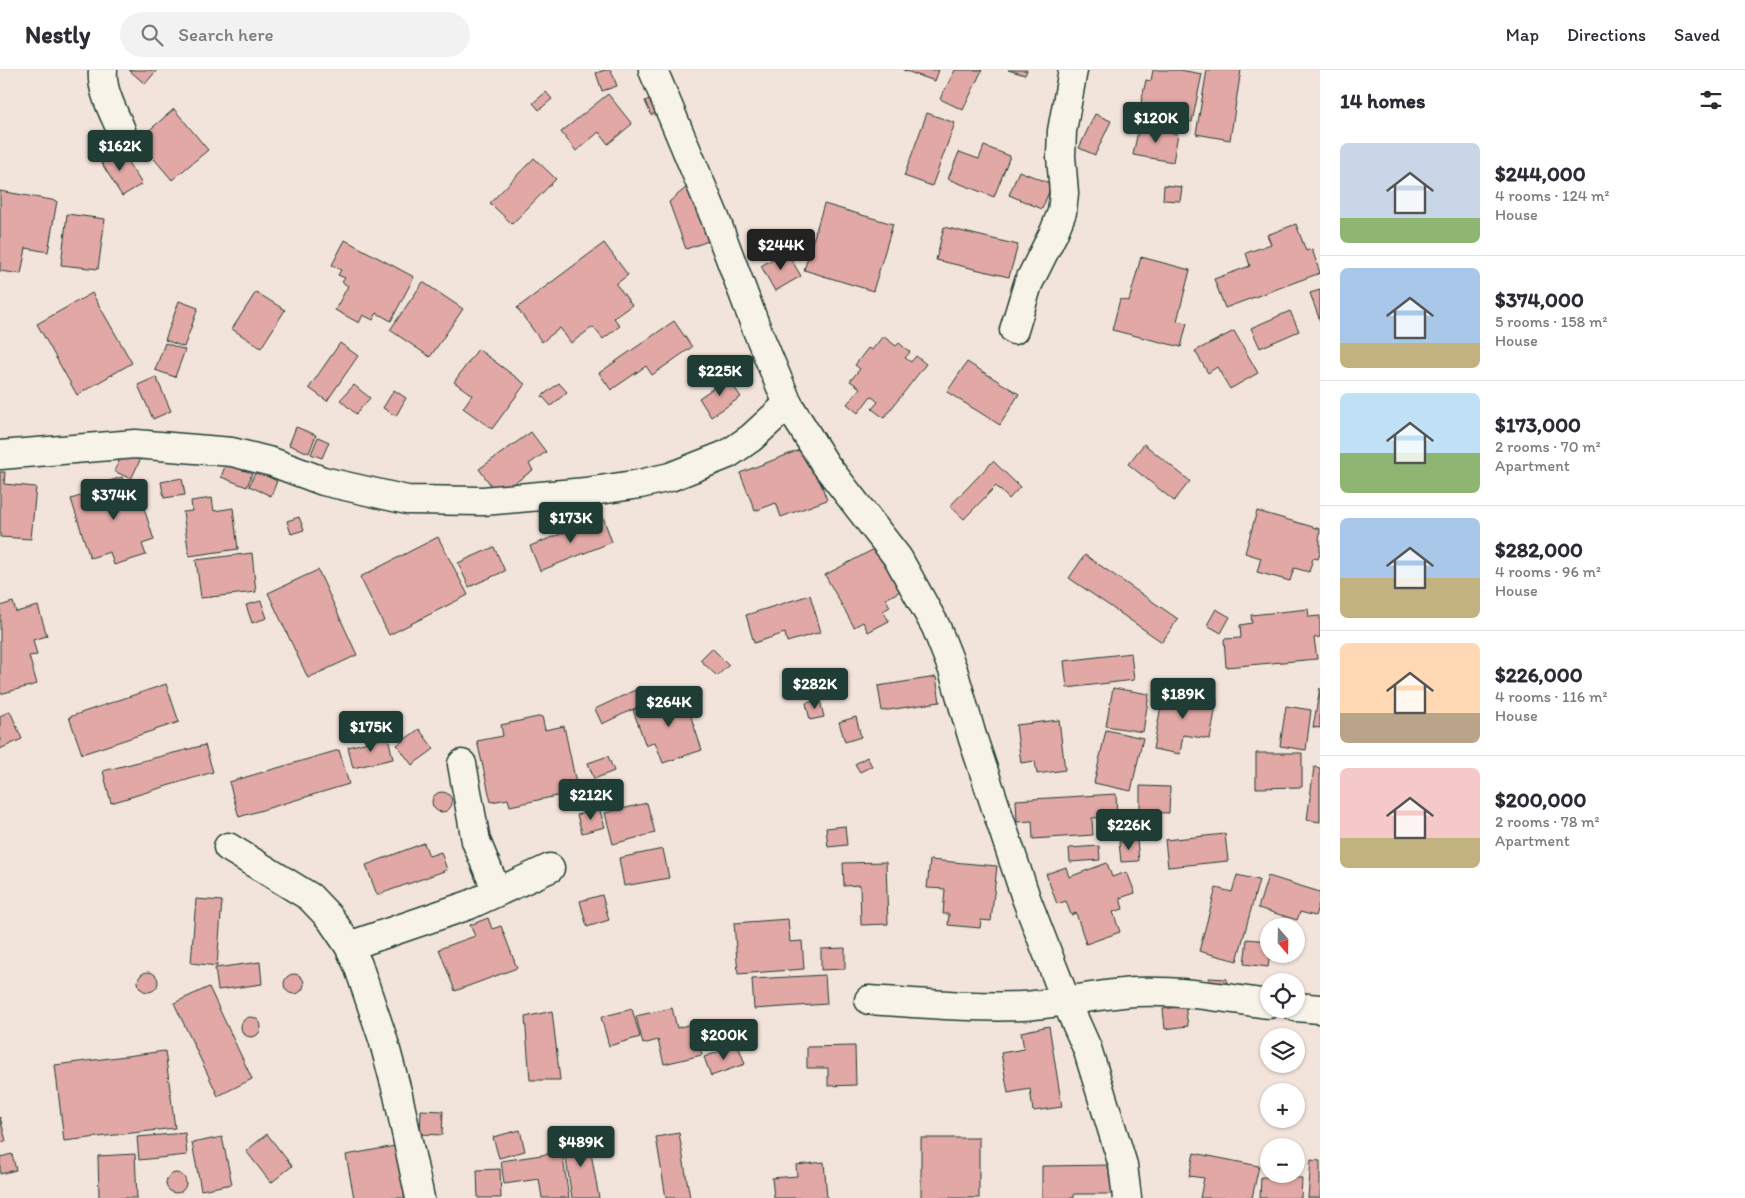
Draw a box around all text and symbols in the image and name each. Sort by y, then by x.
search box [120,12,470,57]
text: Nestly [25,20,90,49]
icon: search [138,21,166,49]
text: Search here [178,23,274,46]
text: Map [1506,24,1539,46]
text: Directions [1567,24,1646,46]
text: Saved [1674,24,1720,46]
icon: filters [1697,86,1725,114]
text: 14 homes [1340,88,1425,113]
pin: $120K [1121,102,1191,144]
text: $120K [1134,108,1178,127]
pin: $162K [85,129,155,172]
text: $162K [99,136,141,155]
text: $244,000 [1495,161,1586,186]
icon: home [1380,163,1440,223]
text: 4 rooms · 124 m² [1495,186,1610,205]
text: House [1495,205,1538,224]
pin: $244K [746,228,816,271]
text: $244K [758,235,804,254]
text: $374,000 [1495,287,1584,312]
icon: home [1380,288,1440,348]
text: 5 rooms · 158 m² [1495,312,1607,331]
text: House [1495,331,1538,350]
pin: $225K [685,354,755,397]
text: $225K [698,361,742,380]
text: $173,000 [1495,412,1581,437]
icon: home [1380,413,1440,473]
text: 2 rooms · 70 m² [1495,437,1601,456]
text: Apartment [1495,456,1570,475]
pin: $374K [79,478,149,521]
text: $374K [92,485,136,504]
pin: $173K [536,502,606,544]
text: $173K [550,508,592,527]
text: $282,000 [1495,537,1583,562]
icon: home [1380,538,1440,598]
text: 4 rooms · 96 m² [1495,562,1601,581]
text: House [1495,581,1538,600]
text: $226,000 [1495,662,1583,687]
icon: home [1380,663,1440,723]
pin: $282K [780,668,850,710]
text: $282K [793,674,837,693]
pin: $189K [1148,678,1218,720]
text: $189K [1162,684,1204,703]
pin: $264K [634,686,704,728]
text: 4 rooms · 116 m² [1495,687,1607,706]
text: $264K [647,692,691,711]
text: House [1495,706,1538,725]
pin: $175K [336,710,406,753]
text: $175K [350,717,392,736]
pin: $212K [556,778,626,821]
text: $212K [570,785,612,804]
text: $200,000 [1495,787,1586,812]
icon: home [1380,788,1440,848]
pin: $226K [1094,808,1164,851]
text: 2 rooms · 78 m² [1495,812,1600,831]
text: $226K [1107,815,1151,834]
text: Apartment [1495,831,1570,850]
north arrow [1260,918,1305,962]
map controls [1260,918,1305,1183]
button: locate [1260,973,1305,1018]
pin: $200K [689,1018,759,1061]
text: $200K [701,1025,747,1044]
button: layers [1260,1028,1305,1073]
button: + [1260,1083,1305,1128]
pin: $489K [546,1126,616,1168]
text: $489K [558,1132,604,1151]
button: − [1260,1138,1305,1183]

